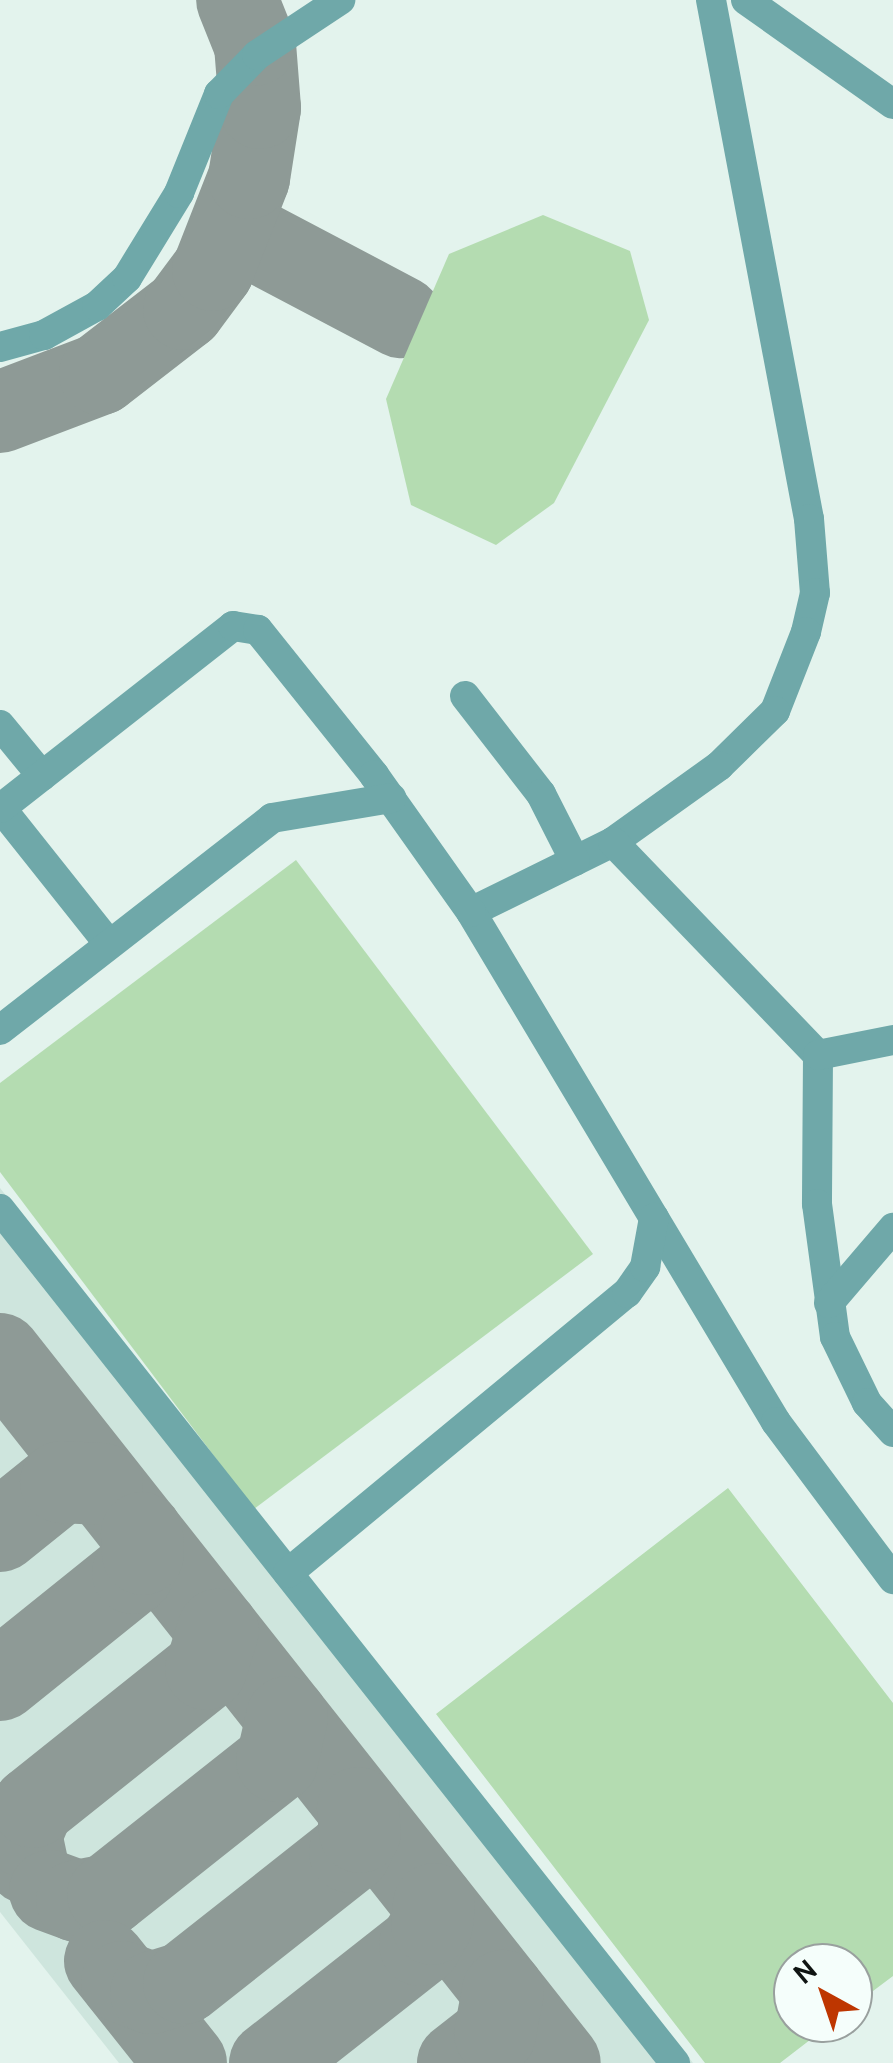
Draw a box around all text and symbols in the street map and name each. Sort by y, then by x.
north arrow [773,1943,873,2043]
text: N [786,1952,824,1991]

